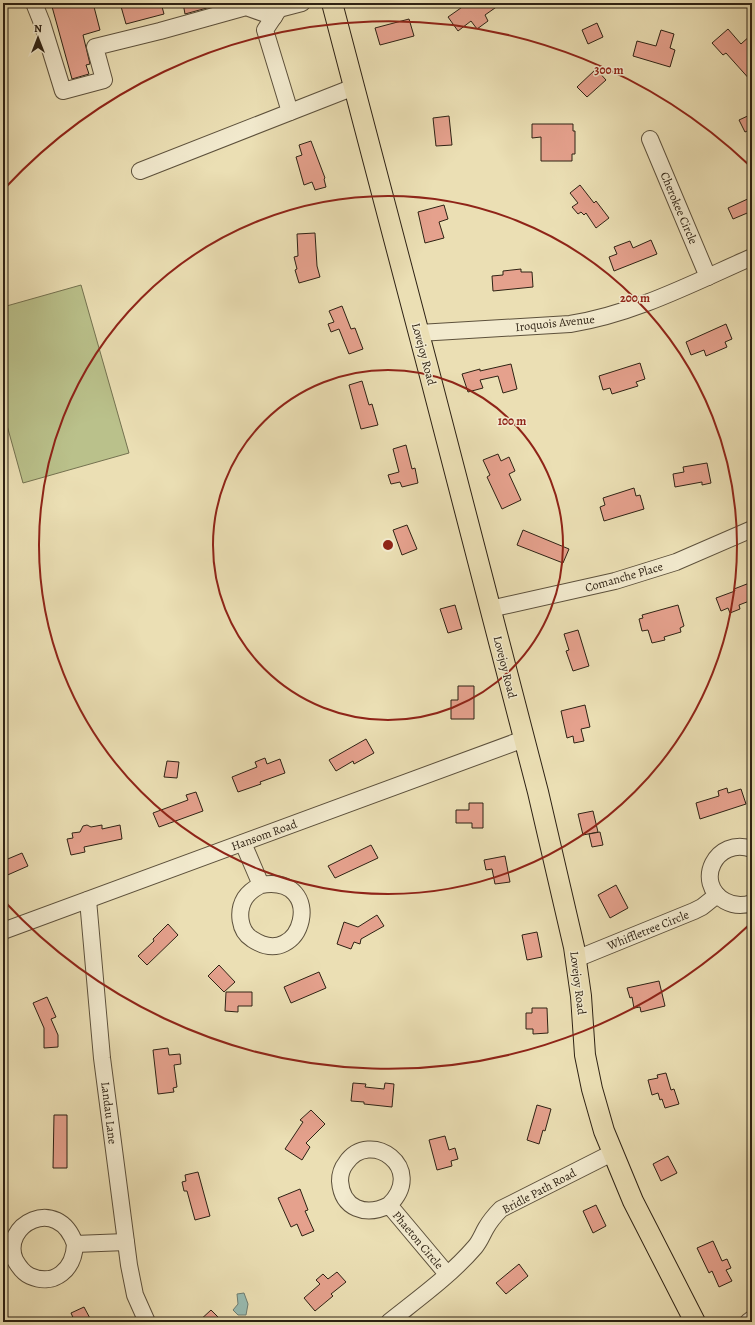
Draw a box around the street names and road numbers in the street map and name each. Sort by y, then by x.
street label: Cherokee Circle [657,169,701,247]
street label: Iroquois Avenue [515,311,595,335]
street label: Lovejoy Road [408,321,440,387]
street label: Comanche Place [583,558,665,596]
street label: Lovejoy Road [490,634,521,700]
street label: Hansom Road [229,815,300,854]
street label: Whiffletree Circle [604,906,691,954]
street label: Lovejoy Road [566,950,590,1016]
street label: Landau Lane [97,1081,121,1145]
street label: Bridle Path Road [499,1164,579,1217]
street label: Phaeton Circle [389,1208,447,1272]

